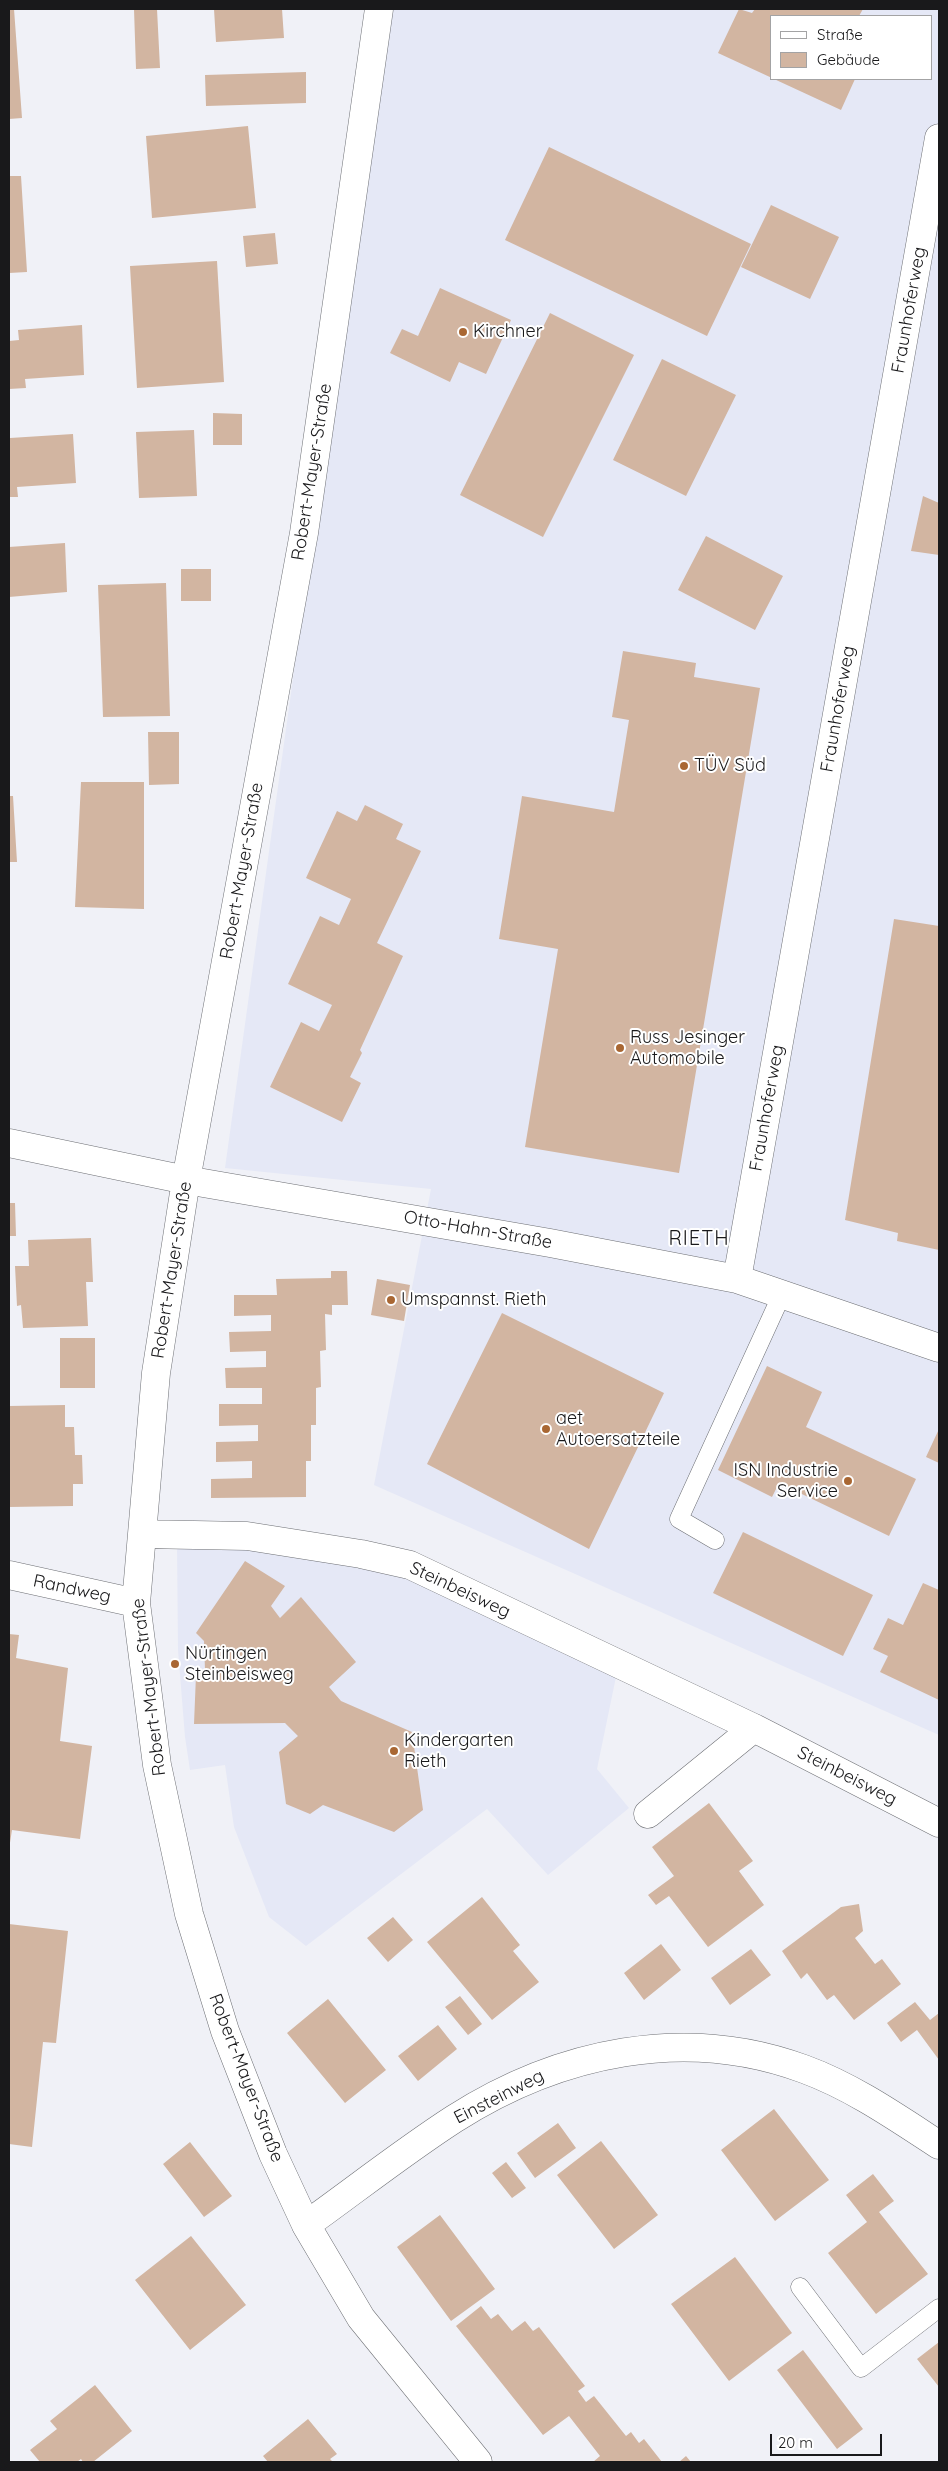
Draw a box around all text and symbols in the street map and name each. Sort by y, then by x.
legend [770,15,933,80]
text: Straße [817,25,863,44]
text: Gebäude [817,50,880,69]
street label: Fraunhoferweg [887,245,931,375]
place label: Kirchner [473,321,543,343]
marker: Kirchner [457,326,469,338]
street label: Robert-Mayer-Straße [287,382,337,562]
street label: Fraunhoferweg [816,644,860,774]
place label: TÜV Süd [694,755,766,777]
marker: TÜV Süd [678,760,690,772]
street label: Robert-Mayer-Straße [216,781,268,961]
place label: Russ Jesinger Automobile [630,1027,745,1070]
marker: Russ Jesinger Automobile [614,1042,626,1054]
street label: Fraunhoferweg [745,1043,789,1173]
street label: Robert-Mayer-Straße [147,1180,197,1360]
street label: Otto-Hahn-Straße [402,1206,554,1254]
district label: RIETH [668,1227,730,1251]
place label: Umspannst. Rieth [401,1289,546,1311]
marker: Umspannst. Rieth [385,1294,397,1306]
place label: aet Autoersatzteile [556,1408,680,1450]
marker: aet Autoersatzteile [540,1423,552,1435]
place label: ISN Industrie Service [734,1460,838,1502]
marker: ISN Industrie Service [842,1475,854,1487]
street label: Steinbeisweg [406,1557,514,1623]
street label: Randweg [31,1570,113,1608]
street label: Robert-Mayer-Straße [127,1597,171,1777]
place label: Nürtingen Steinbeisweg [185,1643,294,1686]
marker: Nürtingen Steinbeisweg [169,1658,181,1670]
place label: Kindergarten Rieth [404,1730,514,1772]
street label: Steinbeisweg [794,1742,900,1810]
marker: Kindergarten Rieth [388,1745,400,1757]
street label: Robert-Mayer-Straße [204,1991,288,2165]
street label: Einsteinweg [450,2065,548,2129]
scale bar [773,2424,886,2456]
text: 20 m [778,2433,813,2452]

